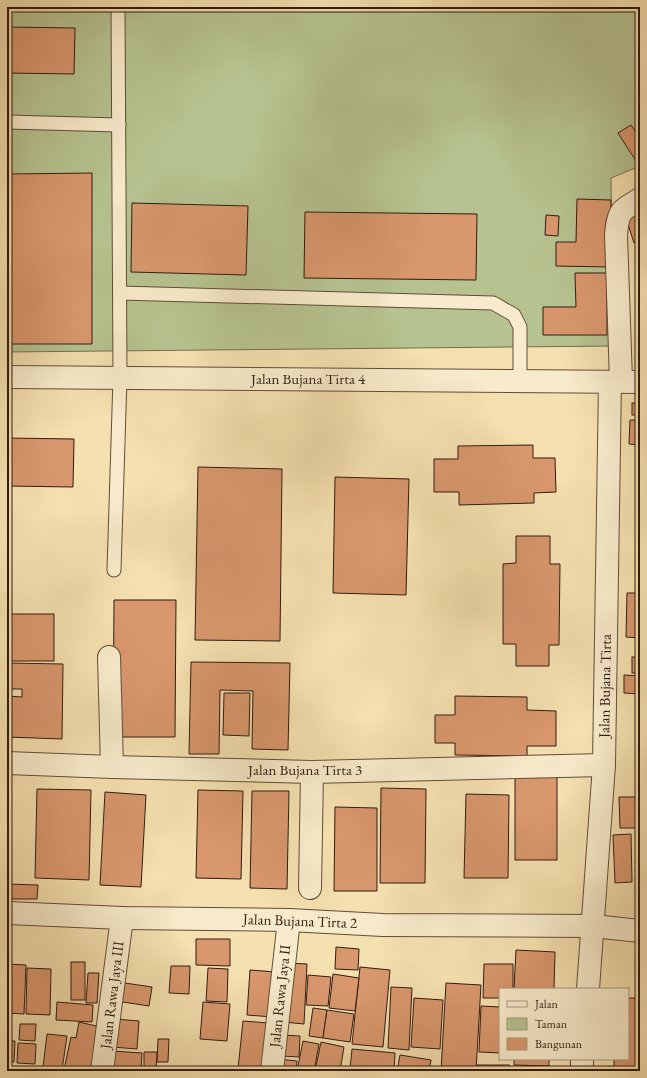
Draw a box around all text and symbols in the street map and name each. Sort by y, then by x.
street label: Jalan Bujana Tirta 4 [249,369,366,388]
street label: Jalan Bujana Tirta [594,634,615,740]
street label: Jalan Bujana Tirta 3 [246,760,362,779]
street label: Jalan Bujana Tirta 2 [241,909,358,932]
street label: Jalan Rawa Jaya III [95,940,128,1052]
street label: Jalan Rawa Jaya II [264,943,294,1050]
legend [499,988,629,1060]
text: Jalan [534,996,559,1012]
text: Taman [535,1016,568,1032]
text: Bangunan [535,1036,583,1052]

